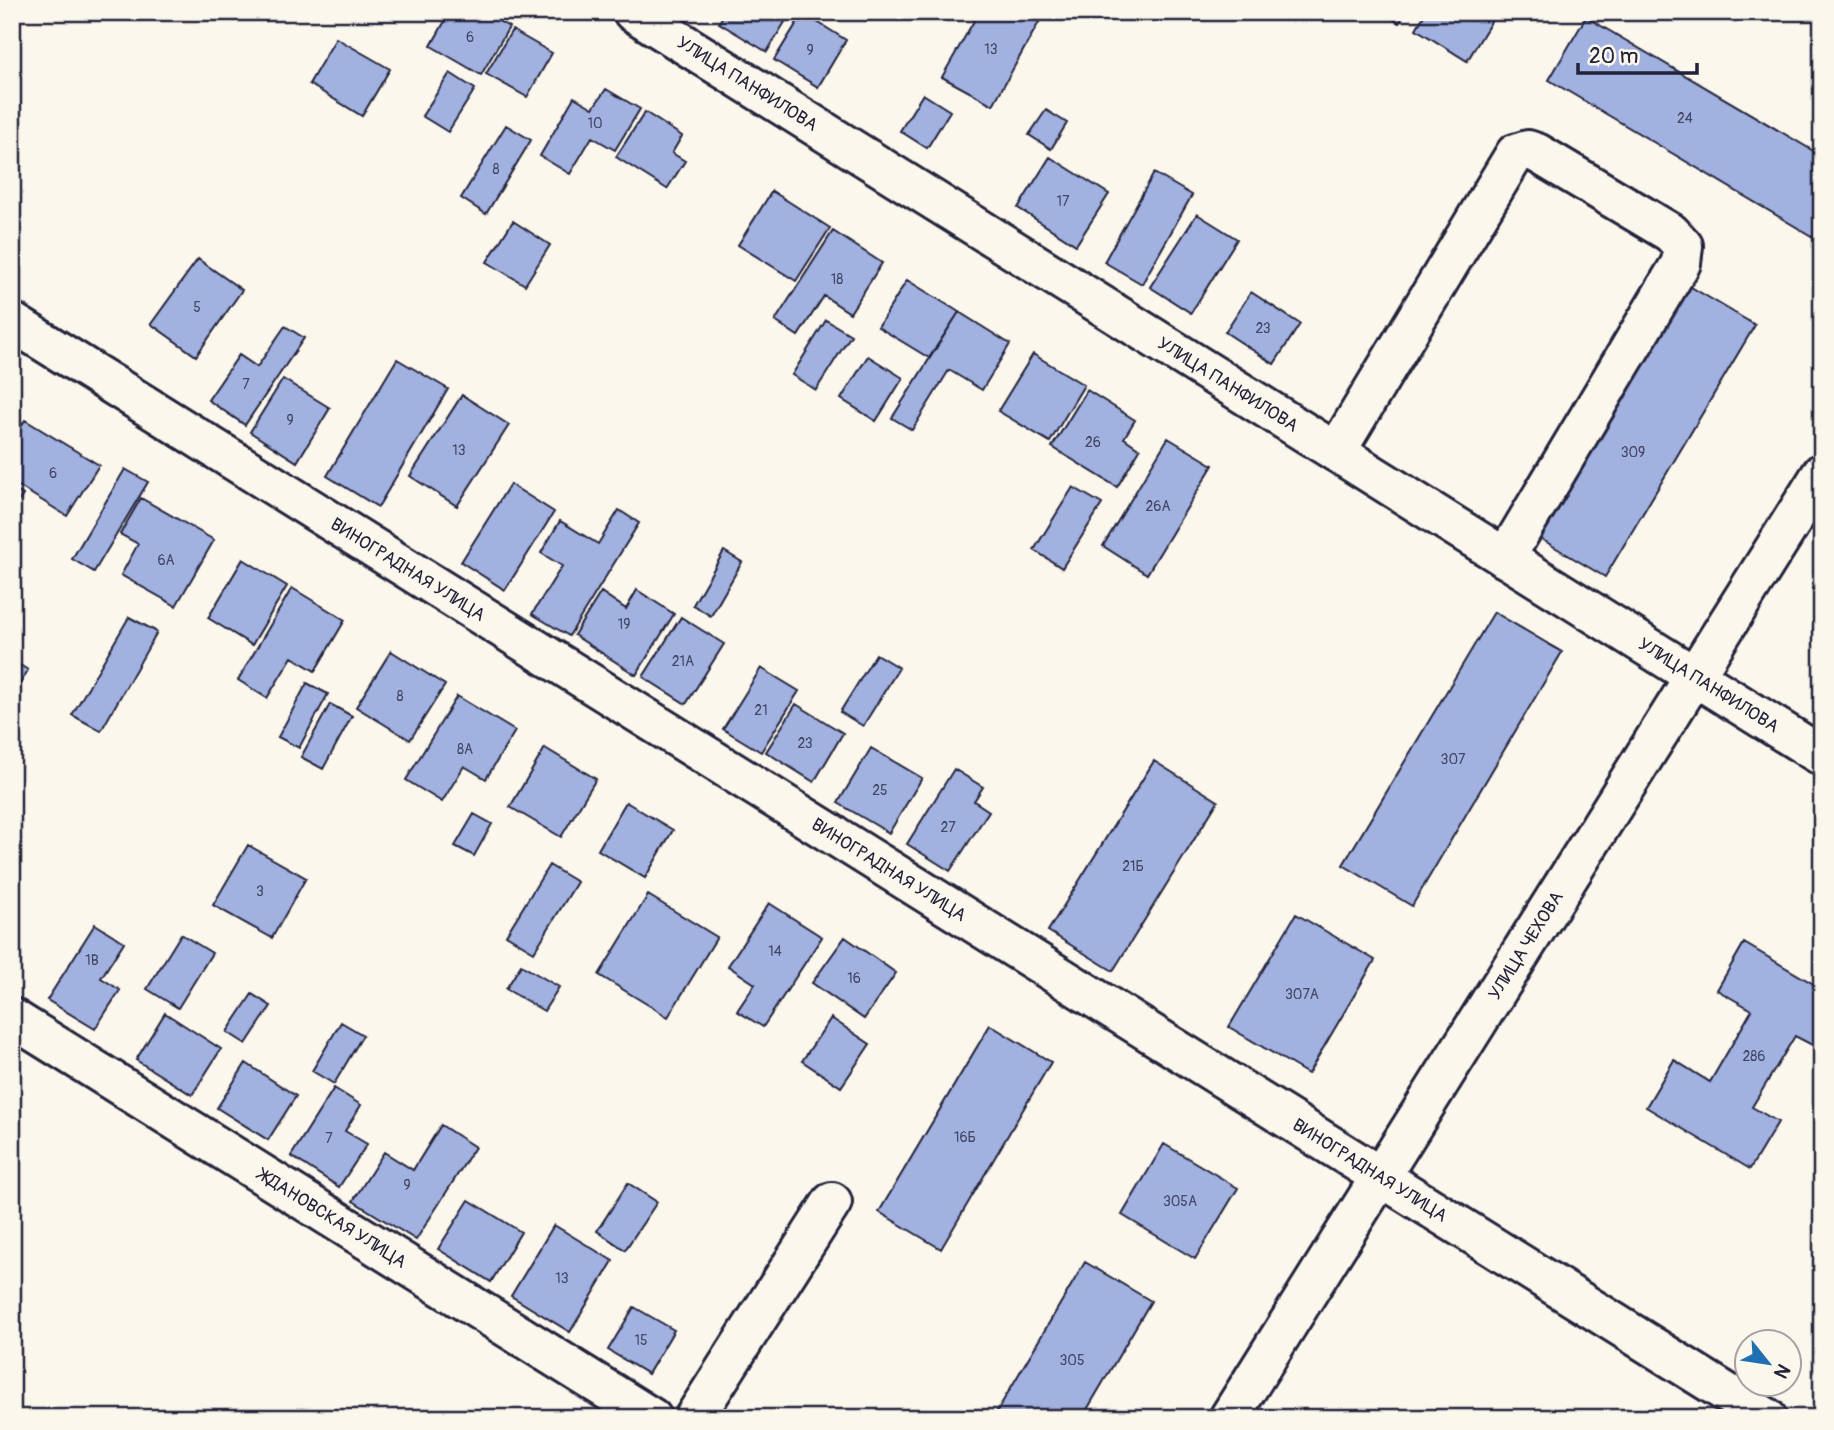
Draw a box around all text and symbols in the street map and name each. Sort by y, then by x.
house number: 6 [466,29,474,46]
street label: УЛИЦА ПАНФИЛОВА [673,31,822,137]
scale bar [1578,32,1698,76]
house number: 13 [984,41,998,58]
house number: 9 [806,42,814,59]
text: 20 m [1589,43,1638,70]
house number: 24 [1677,110,1693,127]
house number: 10 [587,115,603,132]
house number: 8 [492,161,500,178]
house number: 17 [1057,193,1070,210]
house number: 18 [831,271,843,288]
house number: 5 [193,299,201,316]
house number: 23 [1255,320,1271,337]
street label: УЛИЦА ПАНФИЛОВА [1153,332,1303,438]
house number: 7 [242,376,250,393]
house number: 9 [286,412,294,429]
house number: 26 [1085,434,1101,451]
house number: 13 [452,442,466,459]
house number: 309 [1621,444,1645,461]
house number: 6 [49,465,57,482]
house number: 26А [1145,498,1171,515]
street label: ВИНОГРАДНАЯ УЛИЦА [326,513,490,627]
house number: 6А [157,552,175,569]
house number: 19 [618,616,630,633]
street label: УЛИЦА ПАНФИЛОВА [1634,633,1783,738]
house number: 21А [672,653,694,670]
house number: 8 [396,688,404,705]
house number: 21 [754,702,768,719]
house number: 23 [797,735,813,752]
house number: 8А [457,741,473,758]
house number: 307 [1441,751,1466,768]
house number: 25 [872,782,888,799]
street label: ВИНОГРАДНАЯ УЛИЦА [807,813,971,927]
house number: 27 [940,819,956,836]
house number: 21Б [1122,858,1144,875]
house number: 3 [256,883,264,900]
street label: УЛИЦА ЧЕХОВА [1483,887,1569,1004]
house number: 14 [768,943,782,960]
house number: 1В [85,952,99,969]
house number: 16 [847,970,861,987]
house number: 307А [1285,986,1319,1003]
house number: 286 [1742,1048,1766,1065]
street label: ВИНОГРАДНАЯ УЛИЦА [1288,1113,1452,1228]
house number: 16Б [954,1129,976,1146]
house number: 7 [325,1130,333,1147]
street label: ЖДАНОВСКАЯ УЛИЦА [251,1162,411,1274]
house number: 9 [403,1177,411,1194]
house number: 305А [1163,1193,1197,1210]
house number: 13 [555,1270,569,1287]
north arrow [1732,1328,1802,1398]
house number: 15 [634,1332,648,1349]
house number: 305 [1060,1352,1084,1369]
text: N [1768,1359,1795,1383]

